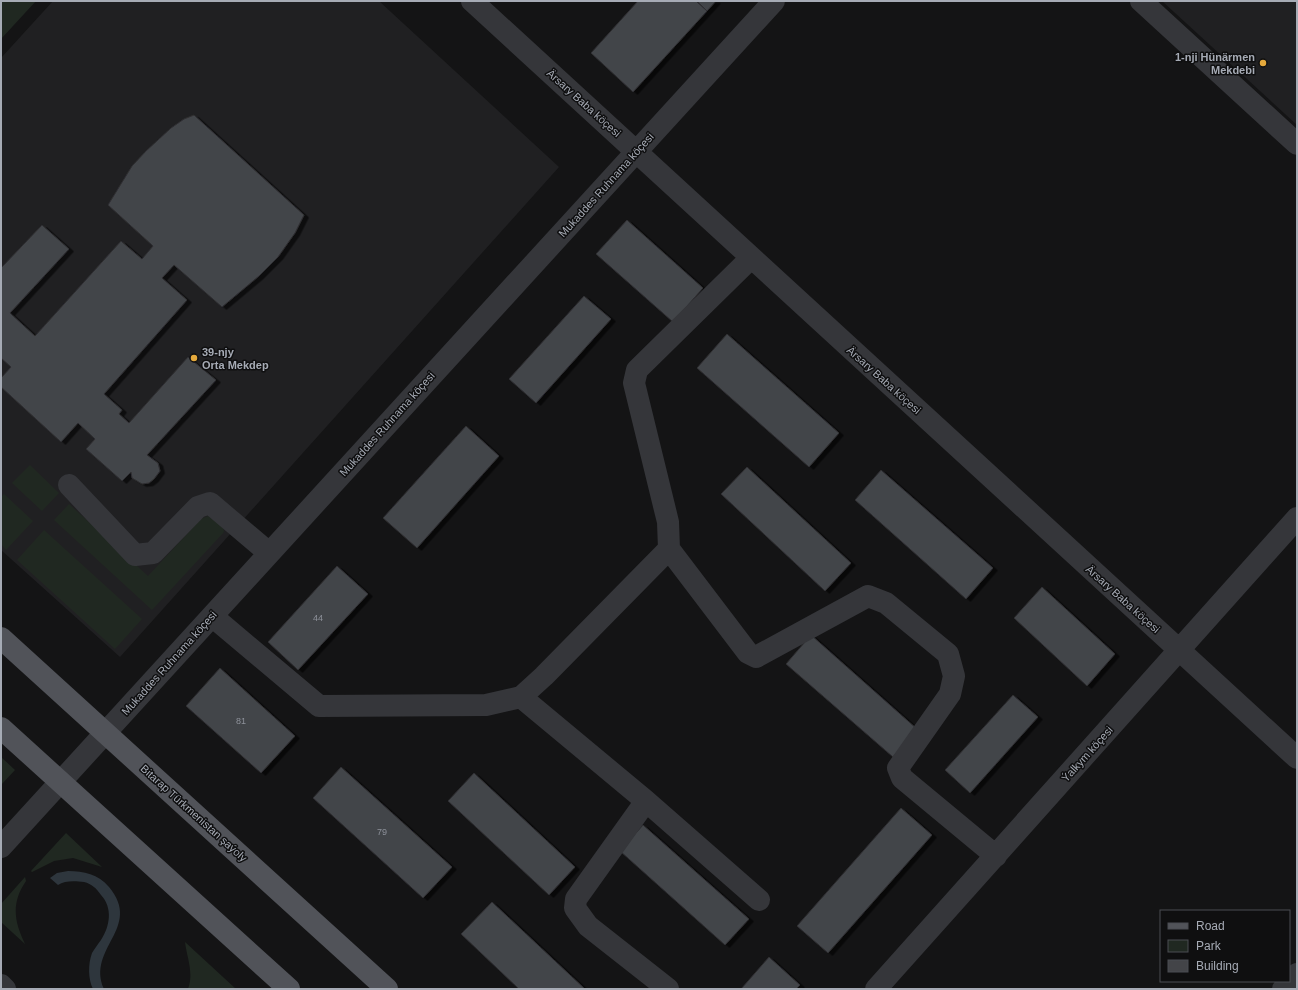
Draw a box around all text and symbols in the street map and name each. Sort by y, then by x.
place label: 1-nji Hünärmen Mekdebi [1175,51,1255,76]
marker: 1-nji Hünärmen Mekdebi [1258,58,1268,68]
street label: Ärsary Baba köçesi [545,67,623,139]
street label: Mukaddes Ruhnama köçesi [556,131,656,239]
street label: Ärsary Baba köçesi [845,344,923,416]
place label: 39-njy Orta Mekdep [202,346,269,371]
marker: 39-njy Orta Mekdep [189,353,199,363]
street label: Mukaddes Ruhnama köçesi [337,370,437,478]
street label: Ärsary Baba köçesi [1084,563,1162,635]
street label: Mukaddes Ruhnama köçesi [119,609,219,717]
house number: 44 [313,613,323,623]
house number: 81 [236,716,246,726]
street label: Ýalkym köçesi [1059,724,1115,784]
street label: Bitarap Türkmenistan şaýoly [138,762,250,864]
house number: 79 [377,827,387,837]
legend [1160,910,1290,982]
text: Road [1196,919,1225,933]
text: Park [1196,939,1222,953]
text: Building [1196,959,1239,973]

